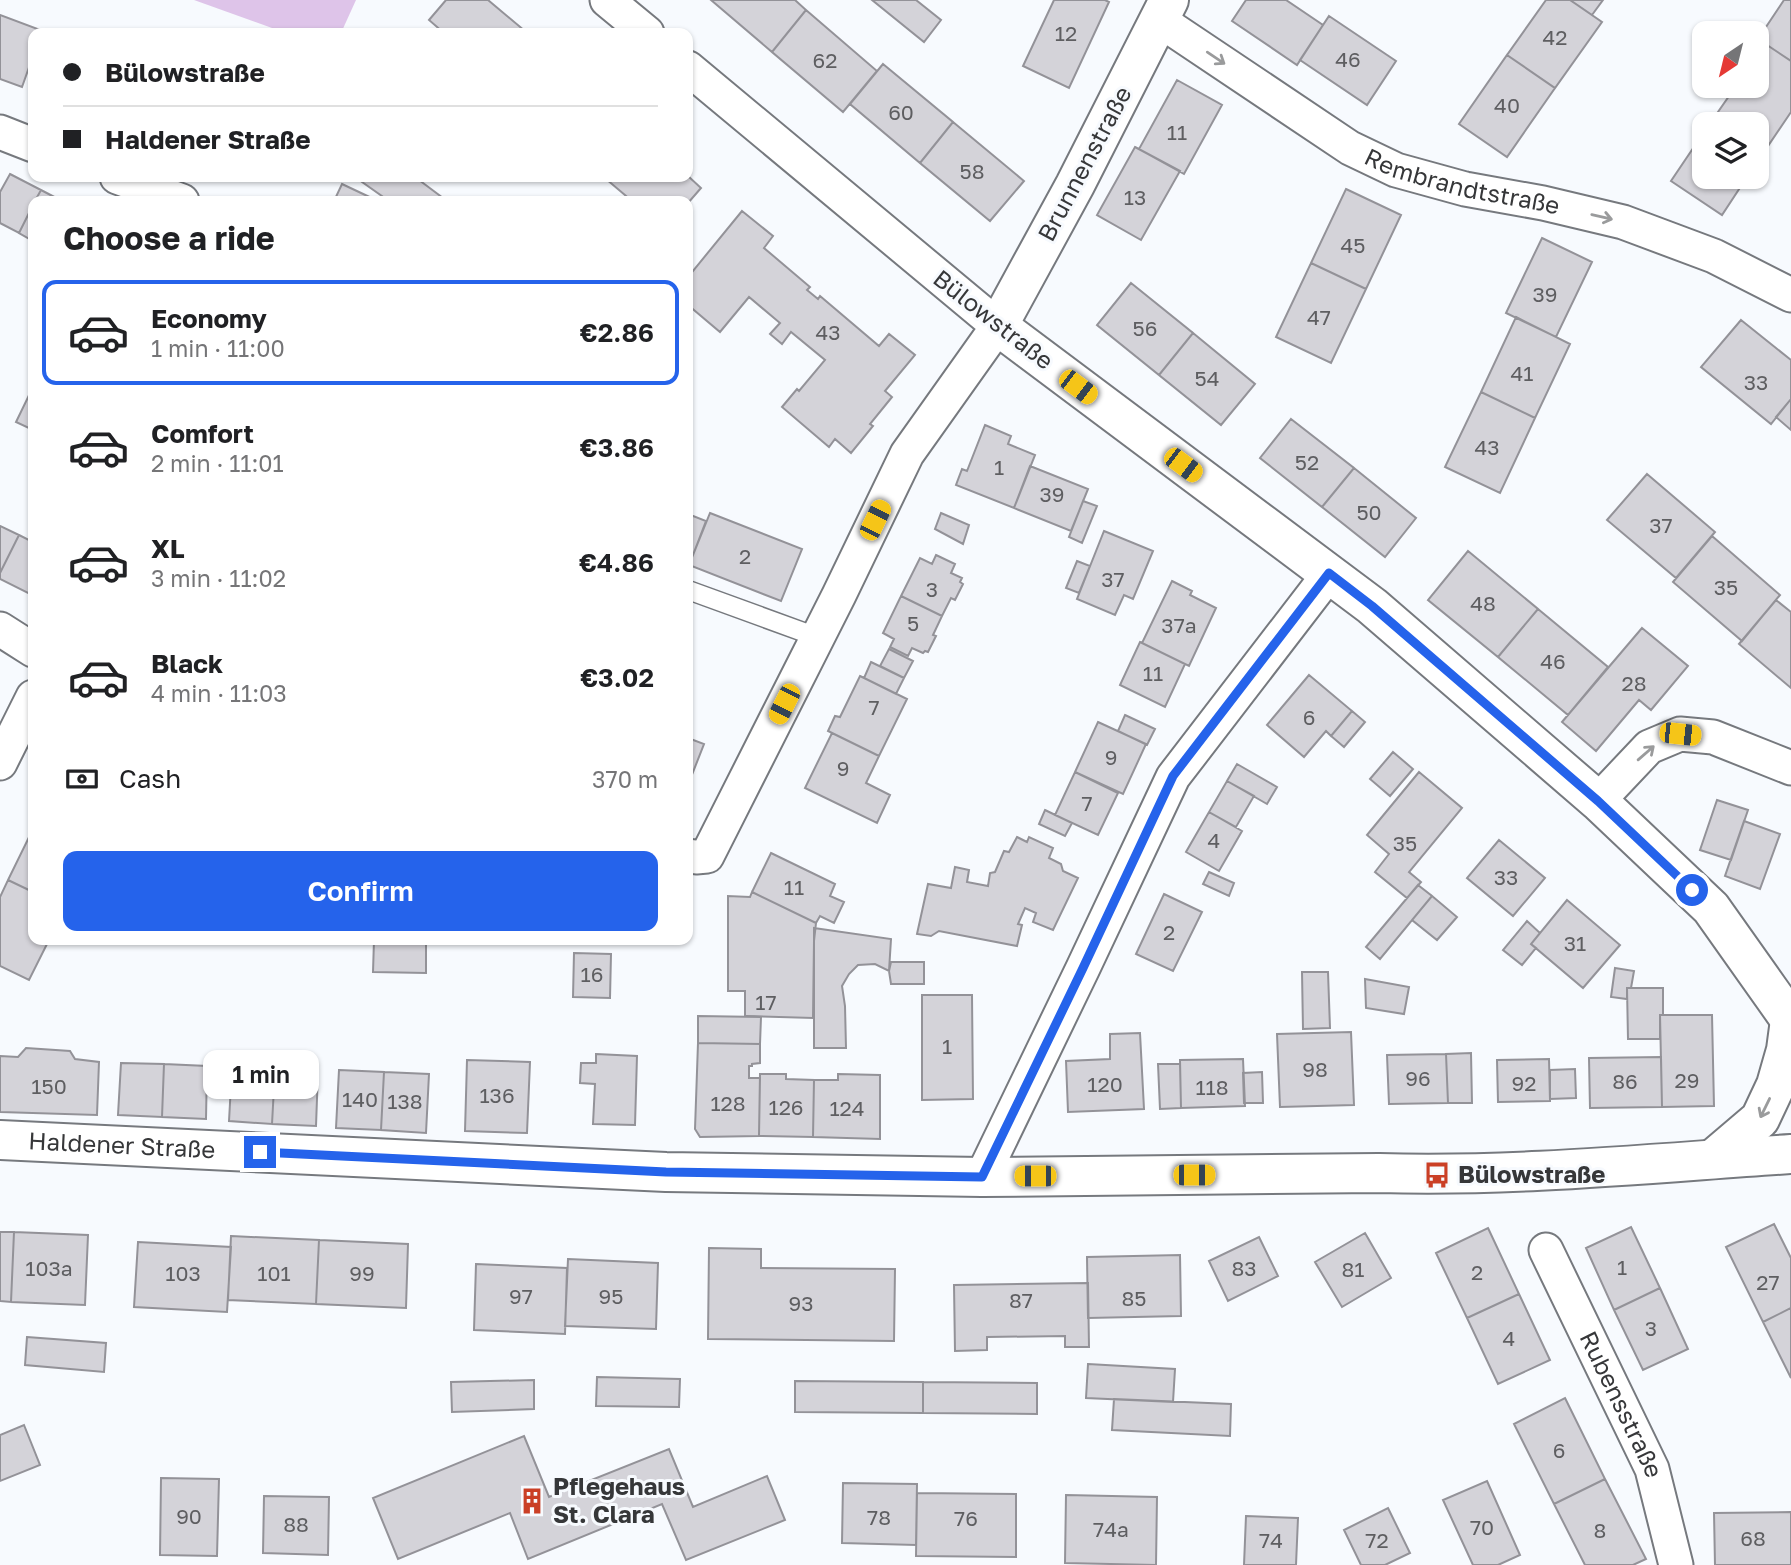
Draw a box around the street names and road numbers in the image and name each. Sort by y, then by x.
street label: Brunnenstraße [1031,81,1137,246]
street label: Rembrandtstraße [1360,141,1563,219]
street label: Bülowstraße [928,263,1060,375]
street label: Haldener Straße [28,1125,216,1163]
street label: Rubensstraße [1575,1326,1670,1480]

